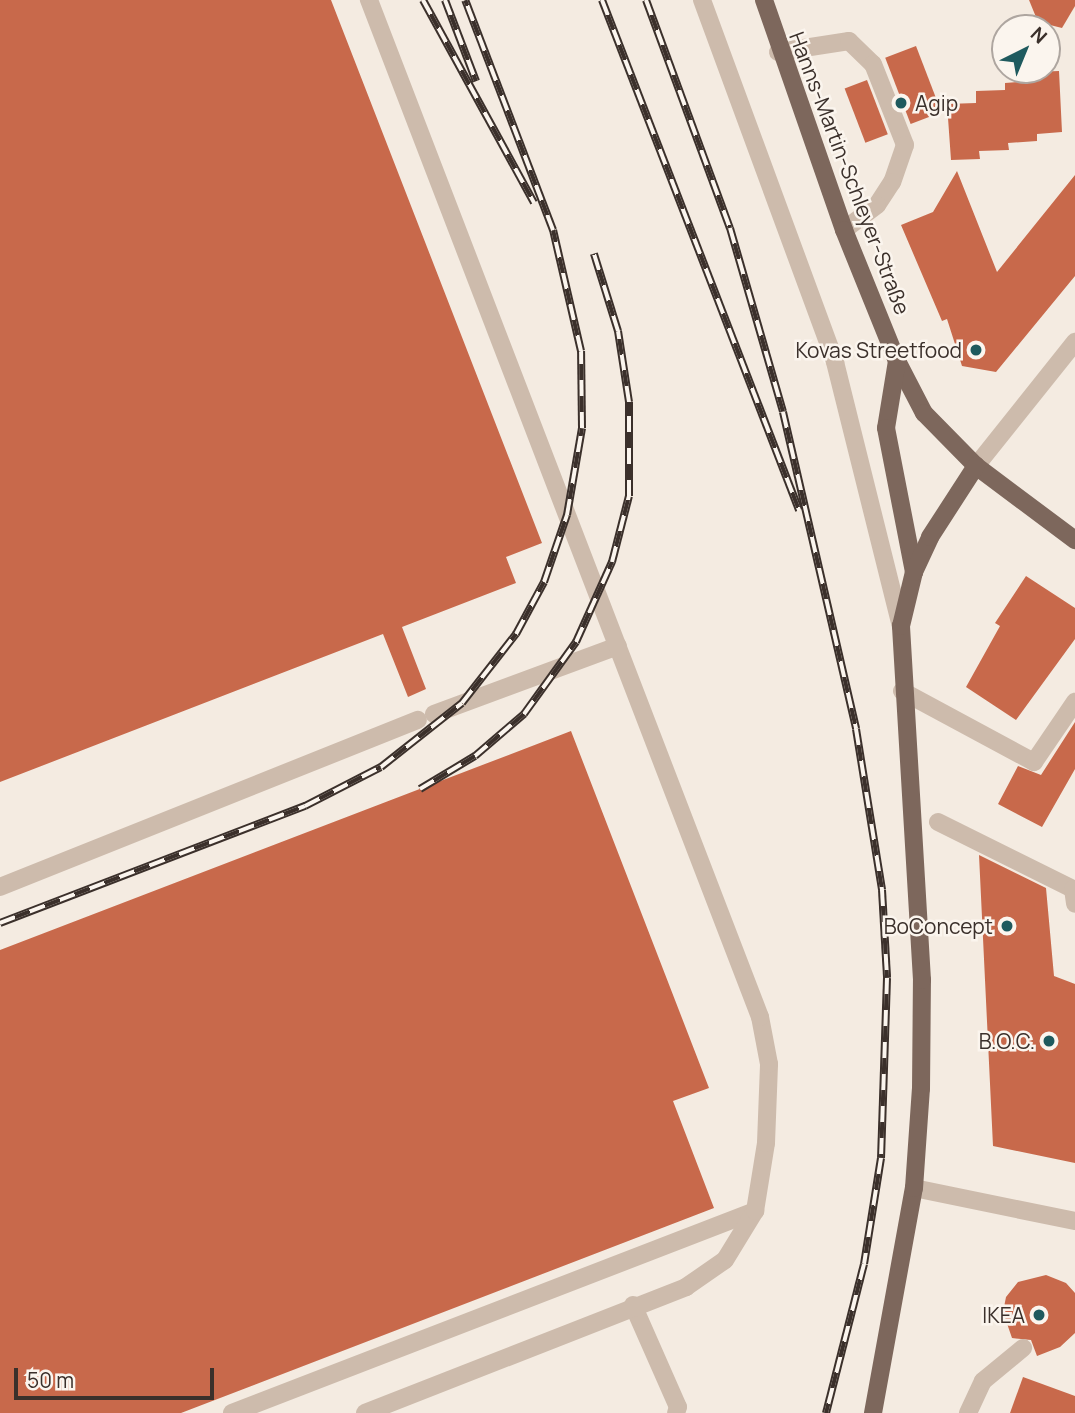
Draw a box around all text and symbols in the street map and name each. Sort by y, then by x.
north arrow [991,14,1061,84]
text: N [1025,21,1053,49]
street label: Hanns-Martin-Schleyer-Straße [784,28,916,318]
place label: Agip [915,90,958,116]
marker: Agip [893,95,909,111]
place label: Kovas Streetfood [795,337,962,363]
marker: Kovas Streetfood [968,342,984,358]
place label: BoConcept [884,913,993,939]
marker: BoConcept [999,918,1015,934]
place label: B.O.C. [979,1028,1035,1054]
marker: B.O.C. [1041,1033,1057,1049]
place label: IKEA [982,1302,1025,1328]
marker: IKEA [1031,1307,1047,1323]
scale bar [18,1354,217,1398]
text: 50 m [27,1366,74,1394]

